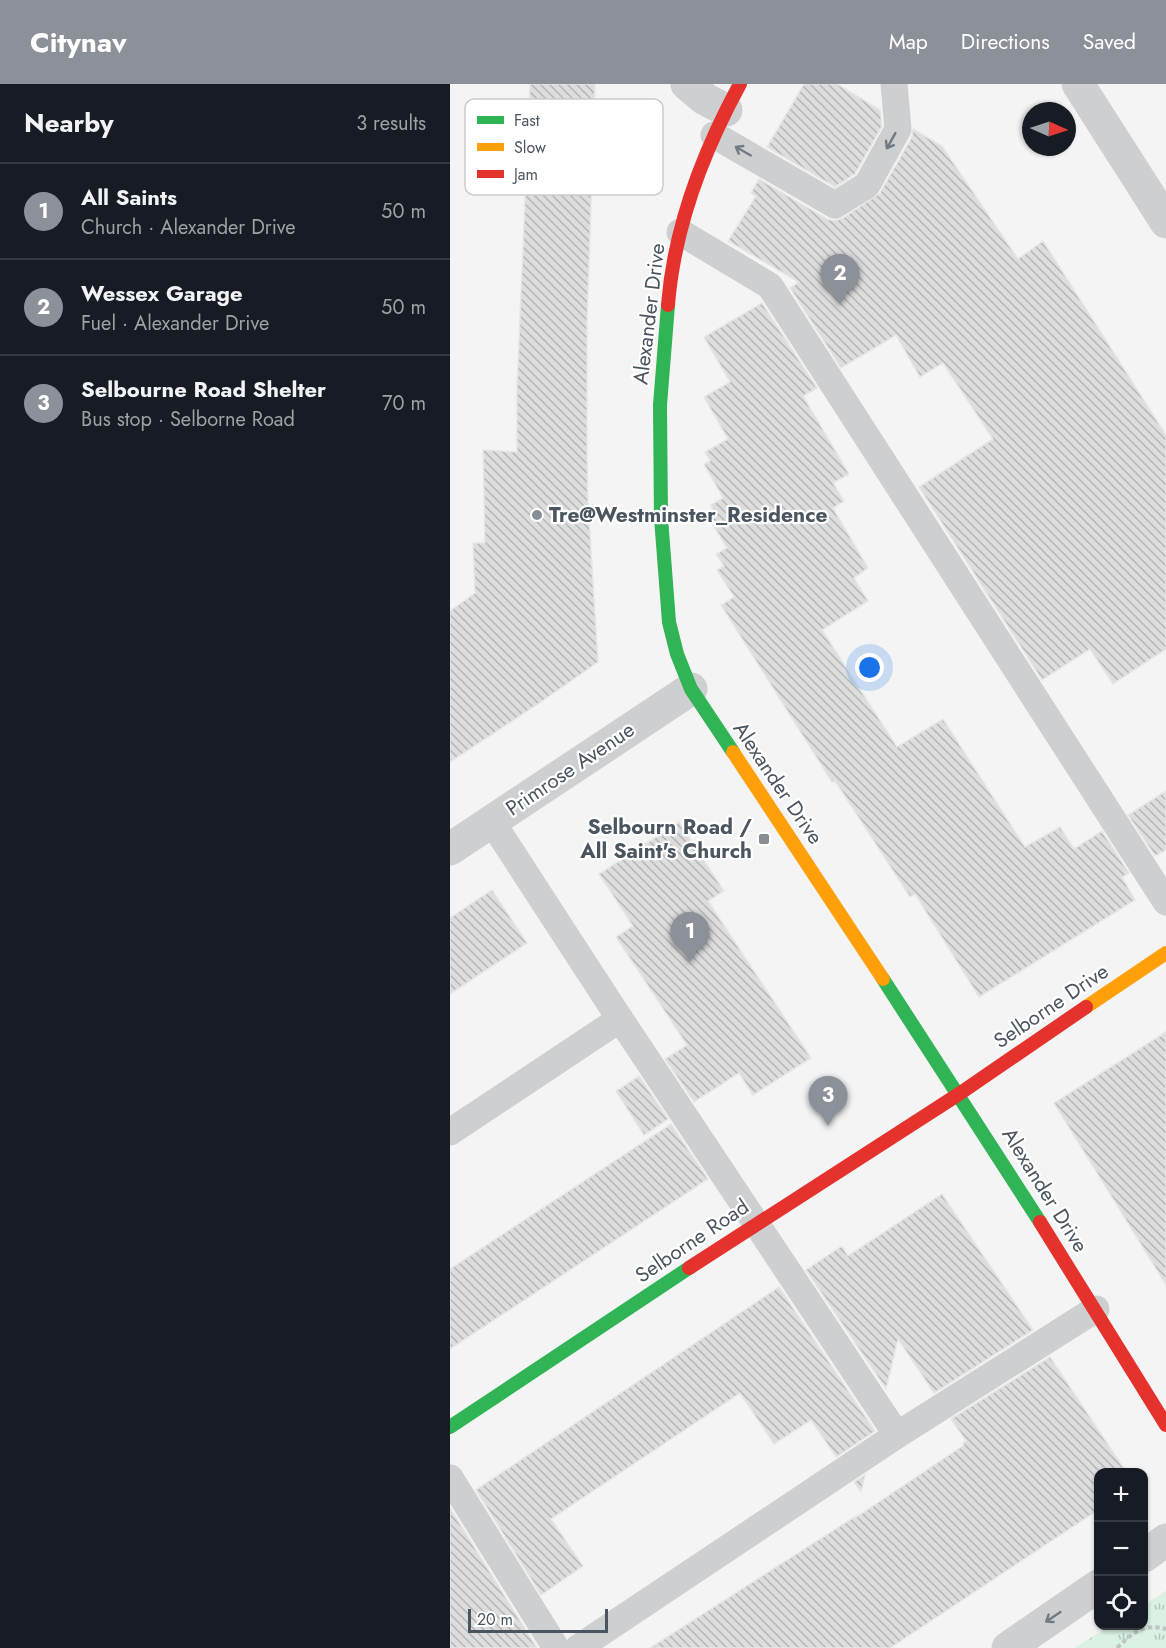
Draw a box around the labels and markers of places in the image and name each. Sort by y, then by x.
pin: 2 [820,254,860,304]
place label: Tre@Westminster_Residence [549,500,828,530]
marker: Tre@Westminster_Residence [530,508,544,522]
place label: Selbourn Road / All Saint's Church [579,812,752,866]
marker: Selbourn Road / All Saint's Church [757,832,771,846]
pin: 1 [670,912,710,962]
pin: 3 [808,1076,848,1126]

